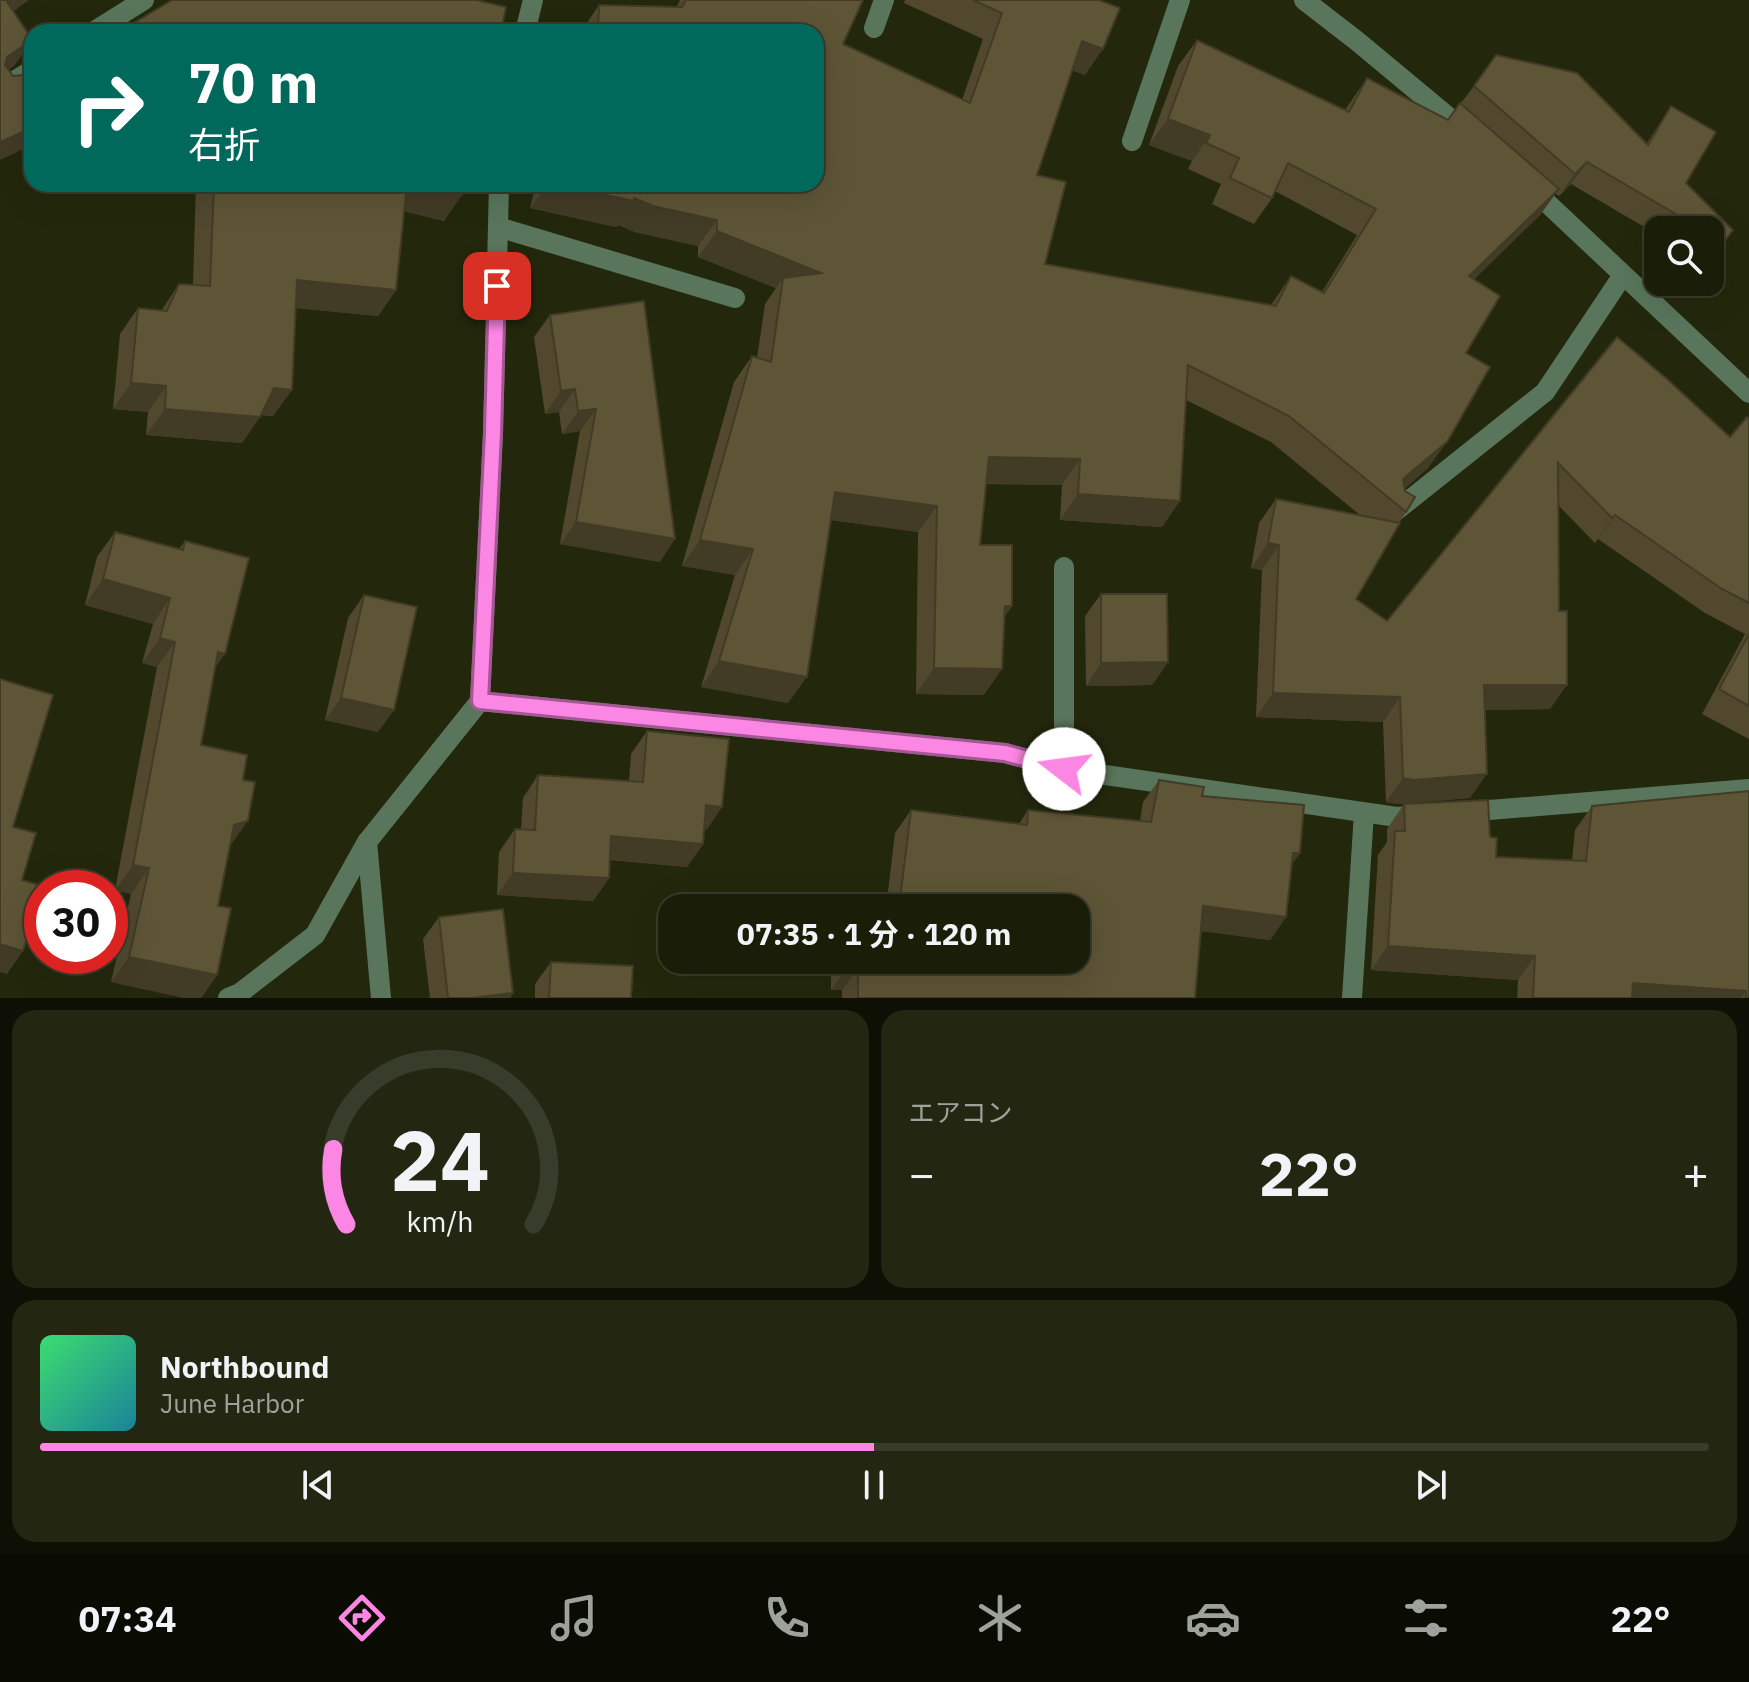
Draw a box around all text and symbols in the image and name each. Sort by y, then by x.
text: 70 m [188,46,318,118]
icon: right [56,56,160,160]
text: 右折 [188,121,260,168]
map controls [1644,216,1724,296]
button: search [1644,216,1724,296]
pin [463,252,531,320]
icon: arrive [475,264,519,308]
position arrow [1022,727,1106,811]
speed limit sign: 30 [24,870,128,974]
text: 07:35 · 1 分 · 120 m [737,914,1011,953]
text: エアコン [909,1095,1013,1129]
text: 24 [390,1106,490,1214]
text: 22° [1259,1134,1359,1213]
text: − [909,1145,935,1202]
text: + [1683,1145,1709,1202]
text: km/h [407,1203,474,1240]
text: Northbound [160,1347,329,1386]
text: June Harbor [160,1386,304,1420]
icon: previous [296,1463,340,1507]
icon: pause [852,1463,896,1507]
icon: next [1409,1463,1453,1507]
icon: directions [334,1590,390,1646]
icon: music [546,1590,602,1646]
icon: phone [759,1590,815,1646]
icon: climate [972,1590,1028,1646]
icon: car [1185,1590,1241,1646]
icon: filters [1398,1590,1454,1646]
text: 07:34 [78,1595,177,1642]
text: 22° [1610,1595,1671,1642]

